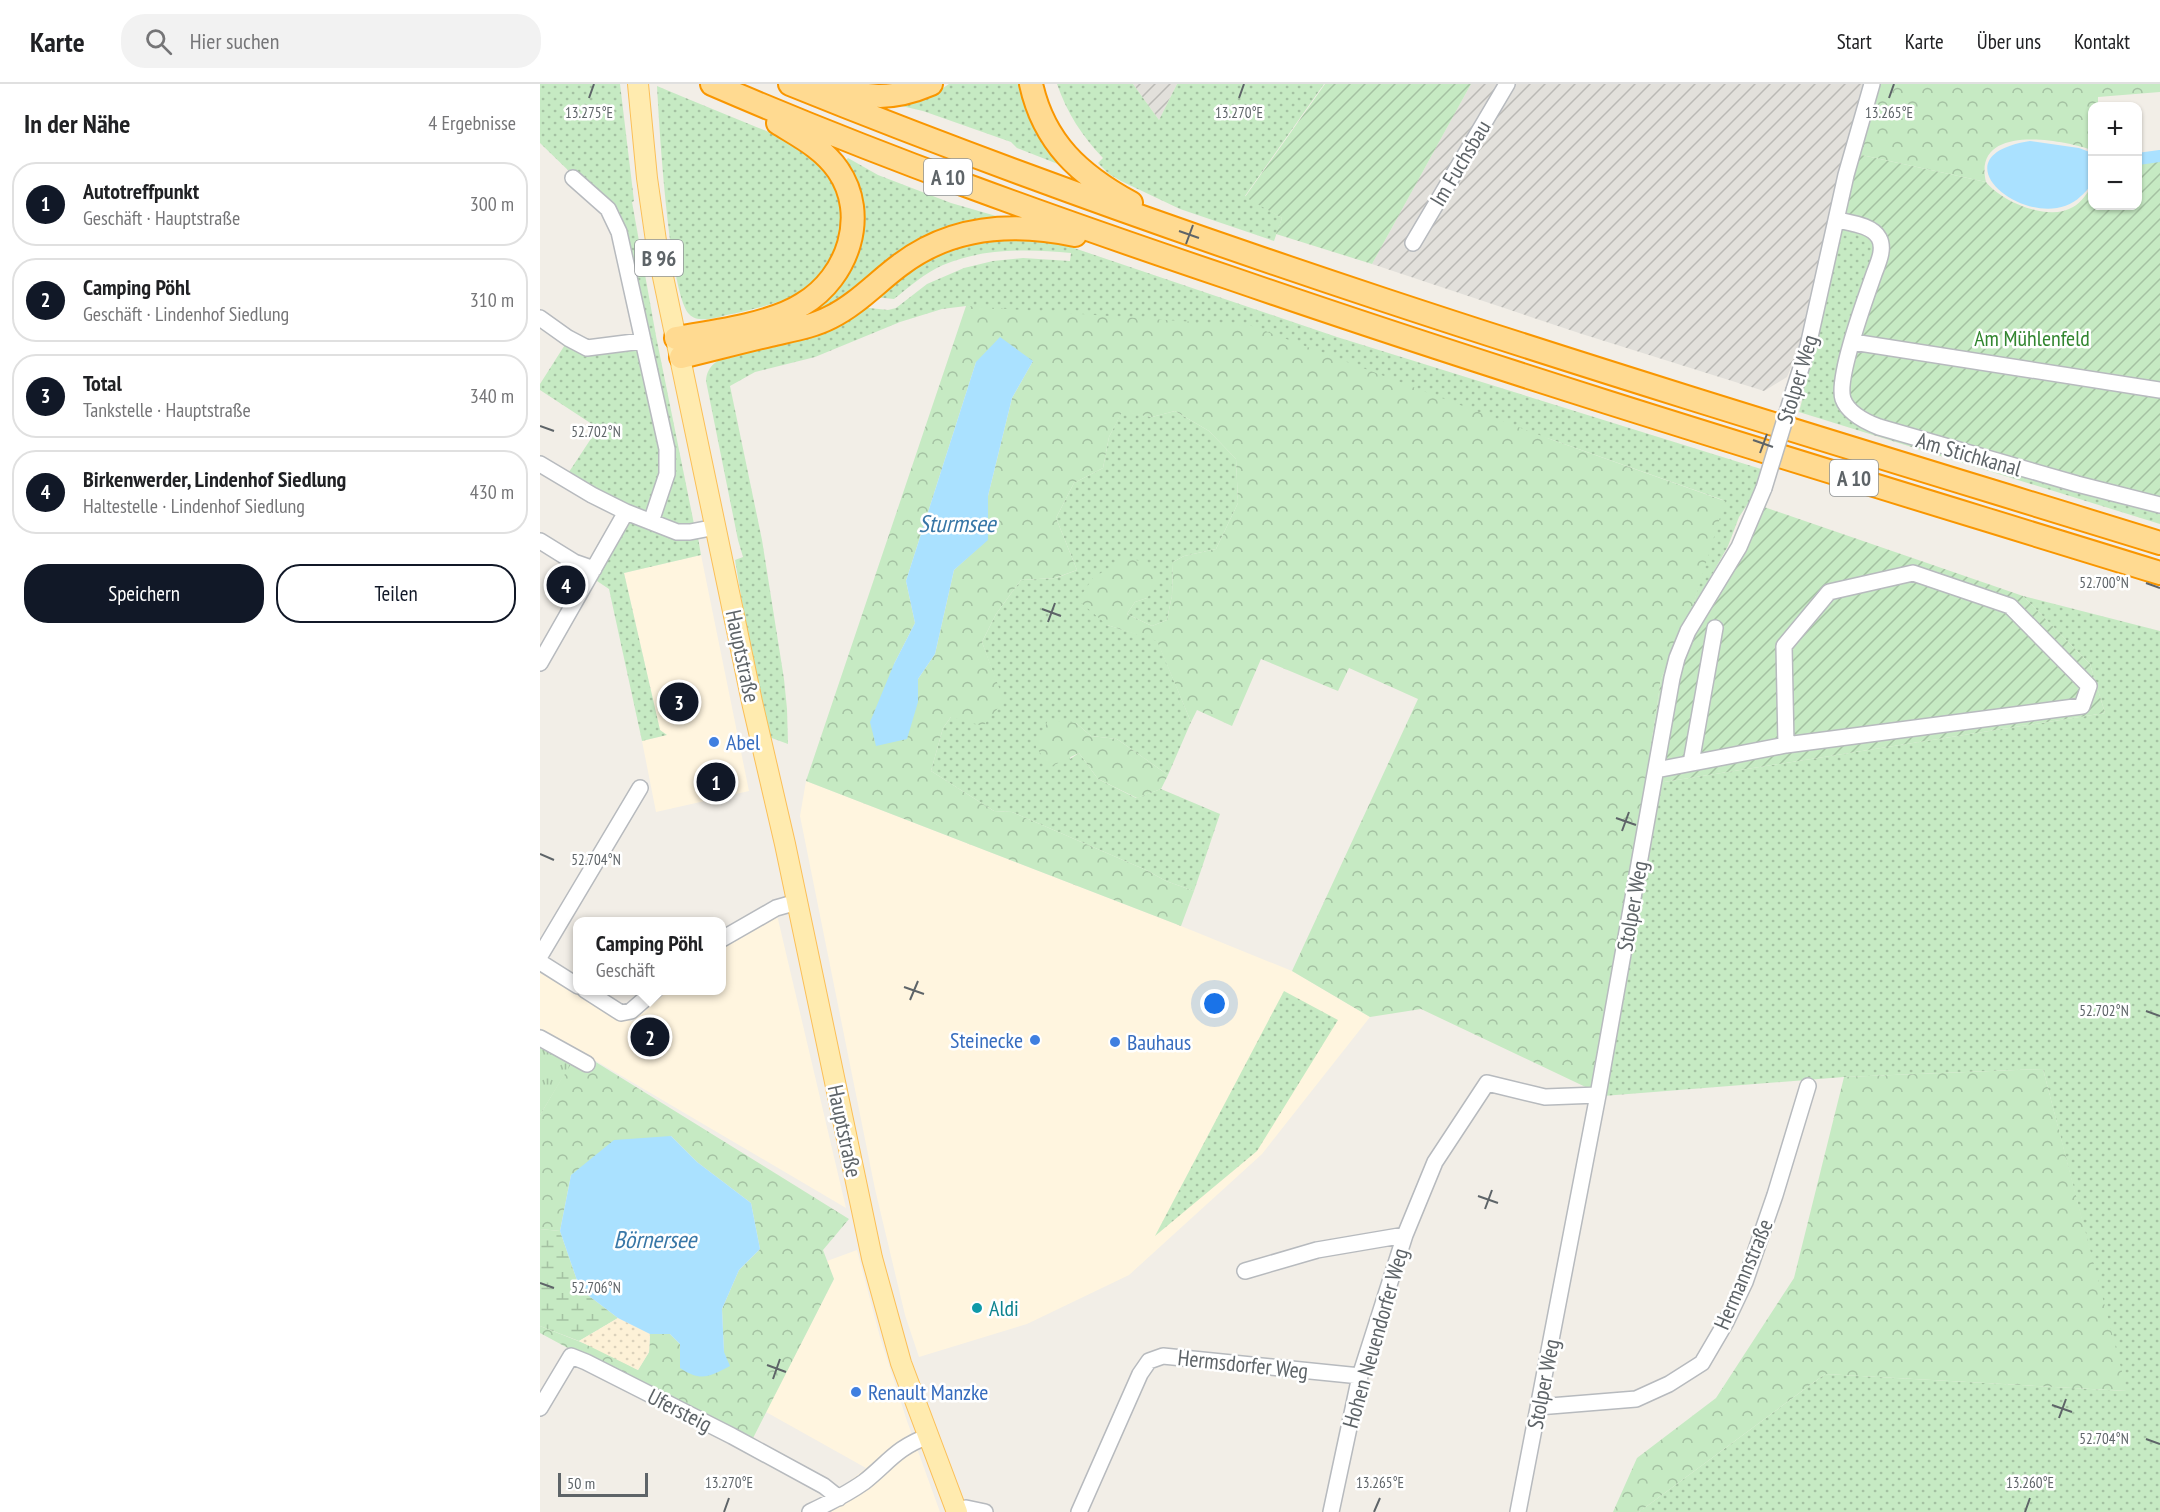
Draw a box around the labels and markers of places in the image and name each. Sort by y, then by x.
pin: 4 [546,562,586,608]
pin: 3 [660,680,698,724]
place label: Abel [726,728,761,756]
marker: Abel [707,735,721,749]
pin: 1 [696,760,735,804]
pin: 2 [630,1014,670,1060]
place label: Steinecke [950,1026,1023,1054]
place label: Bauhaus [1127,1028,1191,1056]
marker: Steinecke [1028,1033,1042,1047]
marker: Bauhaus [1108,1035,1122,1049]
place label: Aldi [989,1294,1019,1322]
marker: Aldi [970,1301,984,1315]
place label: Renault Manzke [868,1378,988,1406]
marker: Renault Manzke [849,1385,863,1399]

